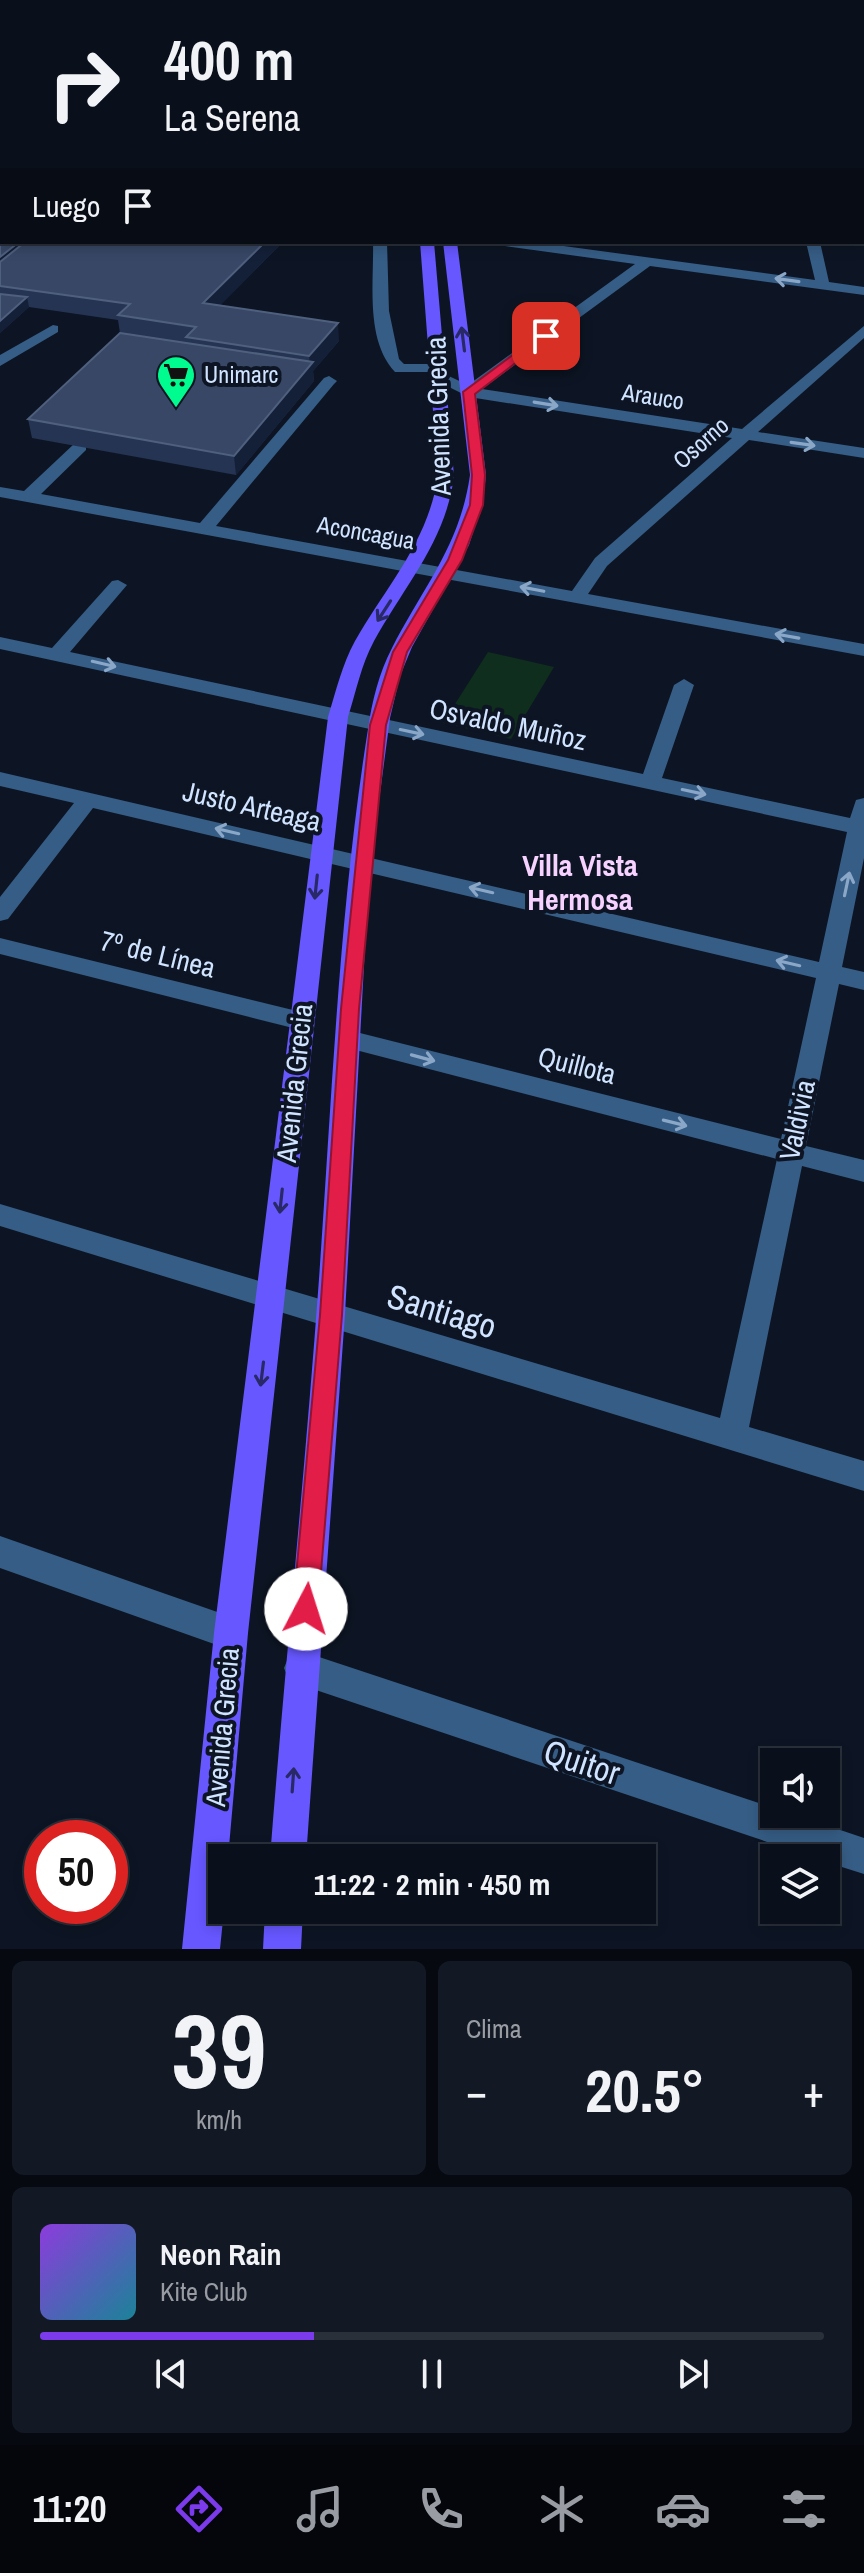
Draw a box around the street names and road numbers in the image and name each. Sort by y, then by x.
street label: Avenida Grecia [416,336,460,497]
street label: Arauco [619,375,686,417]
street label: Osorno [665,409,735,475]
street label: Aconcagua [314,508,417,556]
street label: Osvaldo Muñoz [426,689,590,759]
street label: Justo Arteaga [179,772,325,840]
street label: 7º de Línea [97,921,220,987]
street label: Avenida Grecia [267,1002,321,1165]
street label: Quillota [534,1037,620,1093]
street label: Valdivia [770,1076,824,1164]
street label: Santiago [382,1273,502,1349]
street label: Avenida Grecia [196,1646,248,1809]
street label: Quitor [538,1728,627,1796]

